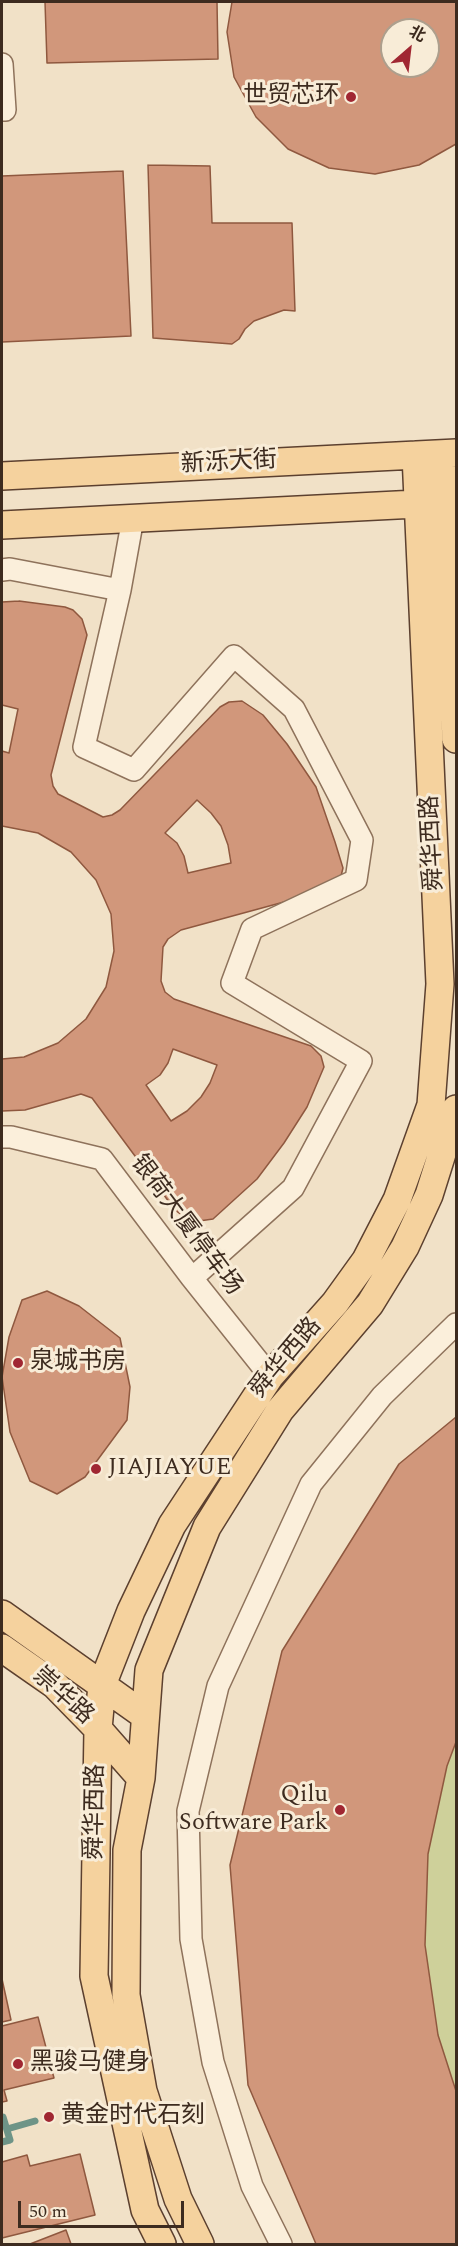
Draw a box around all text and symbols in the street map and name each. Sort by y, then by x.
north arrow [380,18,440,78]
text: 北 [405,20,430,48]
place label: 世贸芯环 [243,83,339,111]
marker: 世贸芯环 [344,90,358,104]
street label: 新泺大街 [180,447,278,481]
street label: 舜华西路 [417,794,451,892]
street label: 银荷大厦停车场 [123,1150,247,1302]
street label: 舜华西路 [245,1313,329,1405]
place label: 泉城书房 [30,1349,126,1377]
marker: 泉城书房 [11,1356,25,1370]
place label: JIAJIAYUE [108,1455,231,1483]
marker: JIAJIAYUE [89,1462,103,1476]
street label: 崇华路 [26,1662,98,1732]
street label: 舜华西路 [82,1764,112,1860]
place label: Qilu Software Park [179,1782,328,1838]
marker: Qilu Software Park [333,1803,347,1817]
place label: 黑骏马健身 [30,2050,150,2078]
marker: 黑骏马健身 [11,2057,25,2071]
place label: 黄金时代石刻 [61,2103,205,2131]
marker: 黄金时代石刻 [42,2110,56,2124]
scale bar [21,2189,188,2227]
text: 50 m [29,2198,67,2225]

